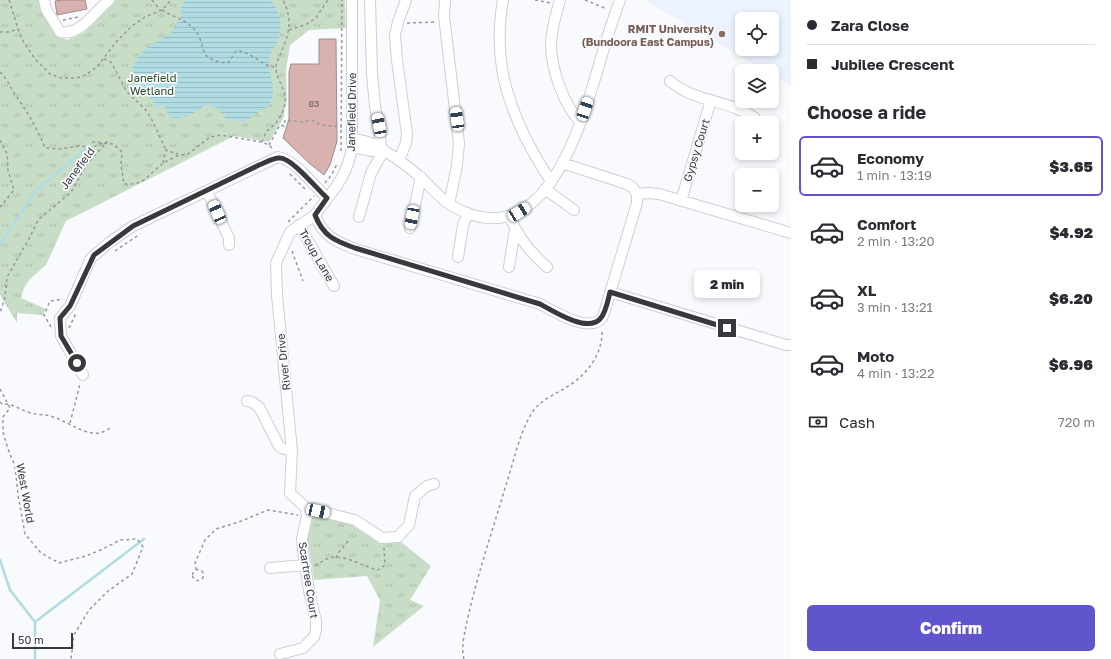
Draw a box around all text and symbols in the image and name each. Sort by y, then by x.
map controls [735,12,779,212]
button: locate [735,12,779,56]
text: Zara Close [831,16,909,34]
place label: RMIT University (Bundoora East Campus) [582,22,714,48]
marker: RMIT University (Bundoora East Campus) [717,29,727,39]
text: Jubilee Crescent [831,55,954,73]
button: layers [735,64,779,108]
park label: Janefield Wetland [128,71,176,97]
street label: Janefield Drive [344,72,358,152]
car [576,96,594,122]
house number: 83 [309,98,319,109]
text: Choose a ride [807,101,926,123]
car [449,106,465,132]
car [371,112,387,138]
button: + [735,116,779,160]
street label: Gypsy Court [680,117,712,183]
street label: Janefield [57,145,97,191]
icon: car [809,148,845,184]
text: Economy [857,149,924,167]
text: $3.65 [1049,157,1093,175]
text: 1 min · 13:19 [857,167,932,183]
button: − [735,168,779,212]
car [207,199,227,225]
car [506,201,532,223]
car [404,204,420,230]
icon: car [809,214,845,250]
text: Comfort [857,215,916,233]
text: $4.92 [1049,223,1093,241]
street label: Troup Lane [297,226,337,284]
text: 2 min · 13:20 [857,233,935,249]
callout: 2 min [694,270,760,298]
text: 2 min [710,276,744,292]
icon: car [809,280,845,316]
text: XL [857,281,876,299]
text: $6.20 [1049,289,1093,307]
text: 3 min · 13:21 [857,299,933,315]
route end [718,319,736,337]
street label: River Drive [274,333,292,391]
icon: car [809,346,845,382]
text: Moto [857,347,894,365]
route start [68,354,86,372]
text: $6.96 [1049,355,1093,373]
text: 4 min · 13:22 [857,365,934,381]
icon: cash [807,411,829,433]
text: Cash [839,413,875,431]
text: 720 m [1058,414,1095,430]
street label: West World [14,462,38,524]
car [305,503,331,519]
street label: Scartree Court [297,541,321,619]
button: Confirm [807,605,1095,651]
scale bar [12,631,73,650]
text: 50 m [18,633,44,646]

